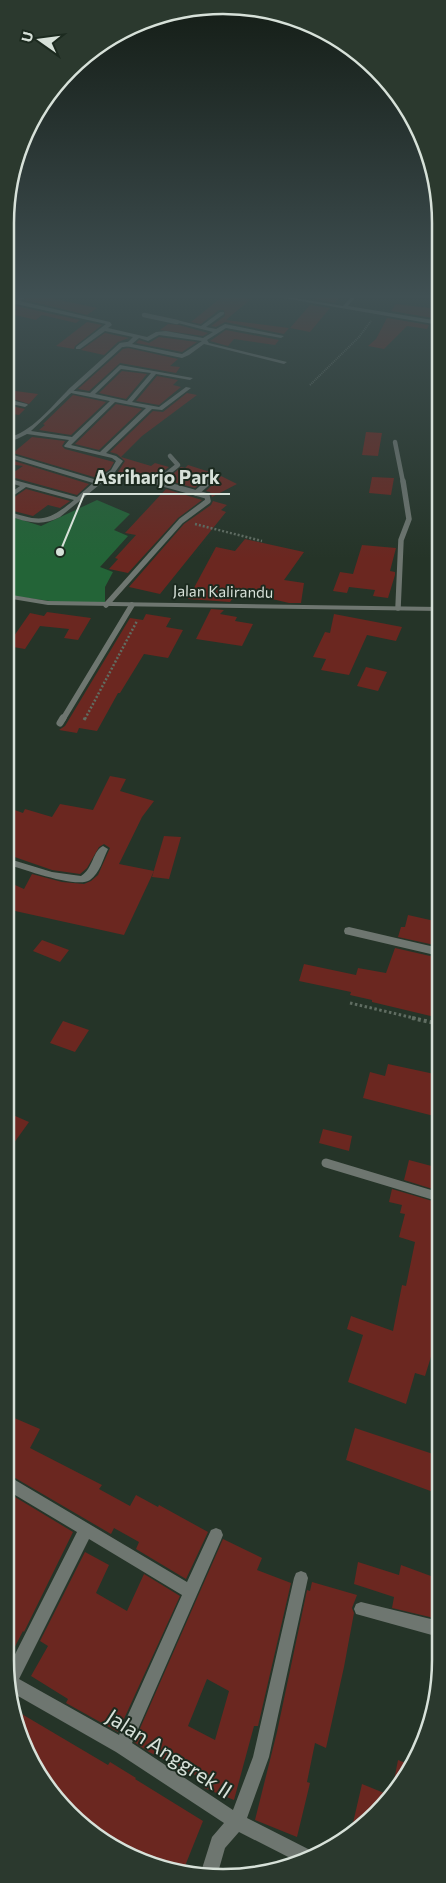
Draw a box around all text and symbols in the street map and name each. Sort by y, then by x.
north arrow [15,15,65,65]
text: U [17,30,36,44]
callout: Asriharjo Park [84,460,230,494]
text: Asriharjo Park [94,465,220,488]
street label: Jalan Kalirandu [173,581,273,601]
street label: Jalan Anggrek II [102,1703,237,1803]

